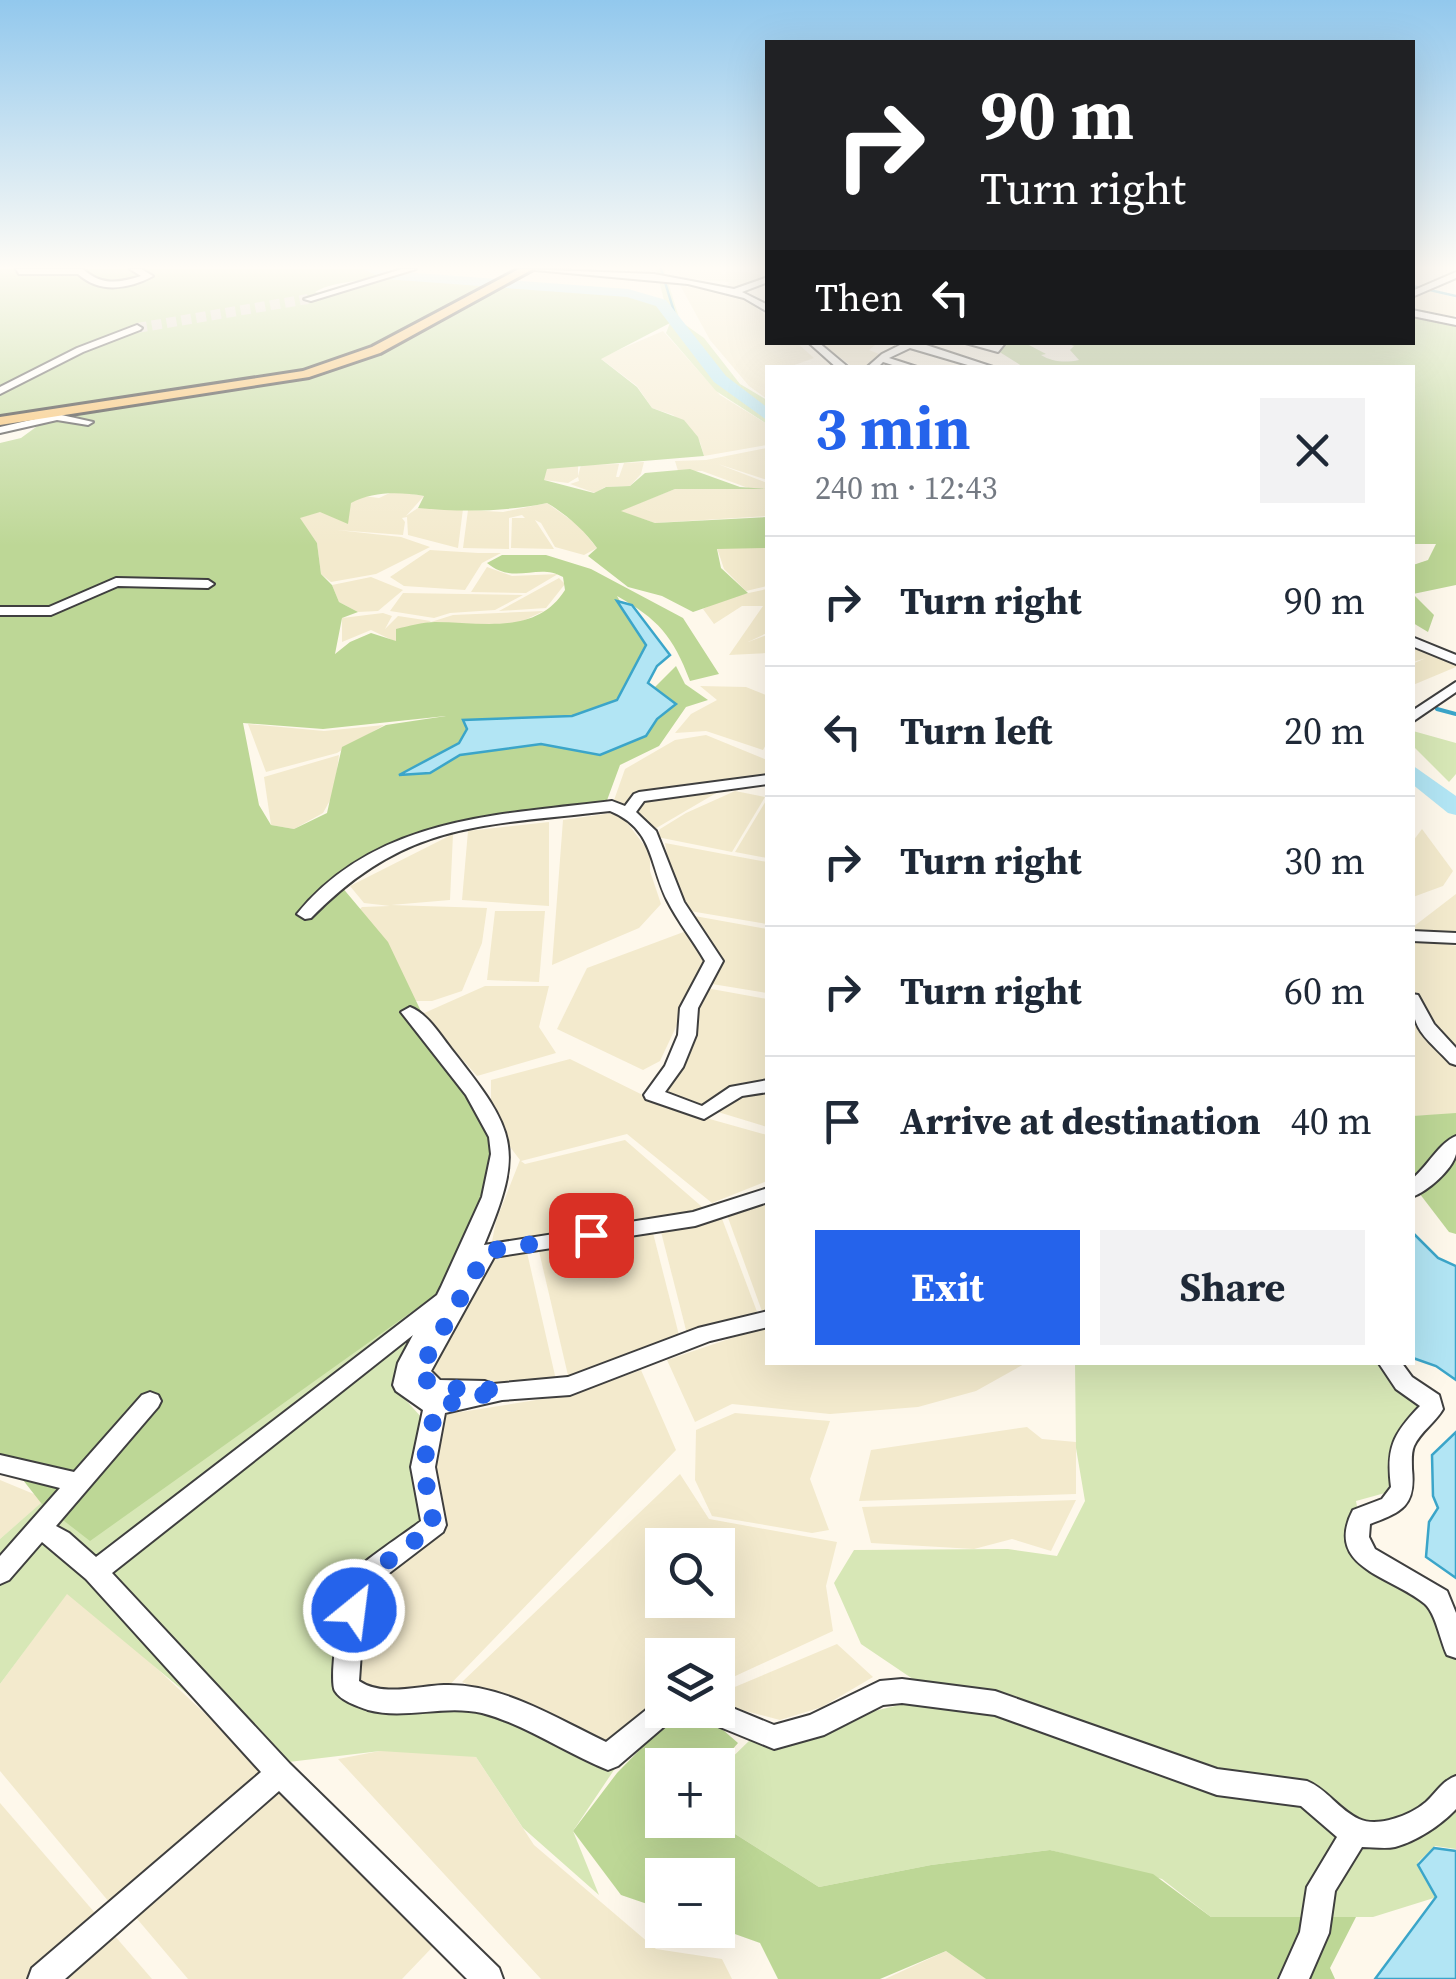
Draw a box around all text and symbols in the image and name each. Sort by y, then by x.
text: 90 m [980,66,1134,162]
icon: right [815,80,945,210]
text: Turn right [980,157,1186,219]
icon: left [923,270,978,325]
text: Then [815,272,903,324]
text: 3 min [815,387,971,469]
button: close [1260,398,1365,503]
text: 240 m · 12:43 [815,466,997,510]
icon: right [815,574,870,629]
text: Turn right [900,575,1082,627]
text: 90 m [1284,575,1365,627]
icon: left [815,704,870,759]
text: Turn left [900,705,1052,757]
text: 20 m [1284,705,1365,757]
icon: right [815,834,870,889]
text: Turn right [900,835,1082,887]
text: 30 m [1284,835,1365,887]
icon: right [815,964,870,1019]
text: Turn right [900,965,1082,1017]
text: 60 m [1284,965,1365,1017]
icon: arrive [815,1094,870,1149]
text: Arrive at destination [900,1095,1261,1147]
text: 40 m [1291,1095,1372,1147]
pin [549,1193,634,1278]
icon: arrive [564,1208,619,1263]
button: Exit [815,1230,1080,1345]
button: Share [1100,1230,1365,1345]
map controls [645,1528,735,1948]
button: search [645,1528,735,1618]
position arrow [302,1558,406,1662]
button: layers [645,1638,735,1728]
button: + [645,1748,735,1838]
button: − [645,1858,735,1948]

